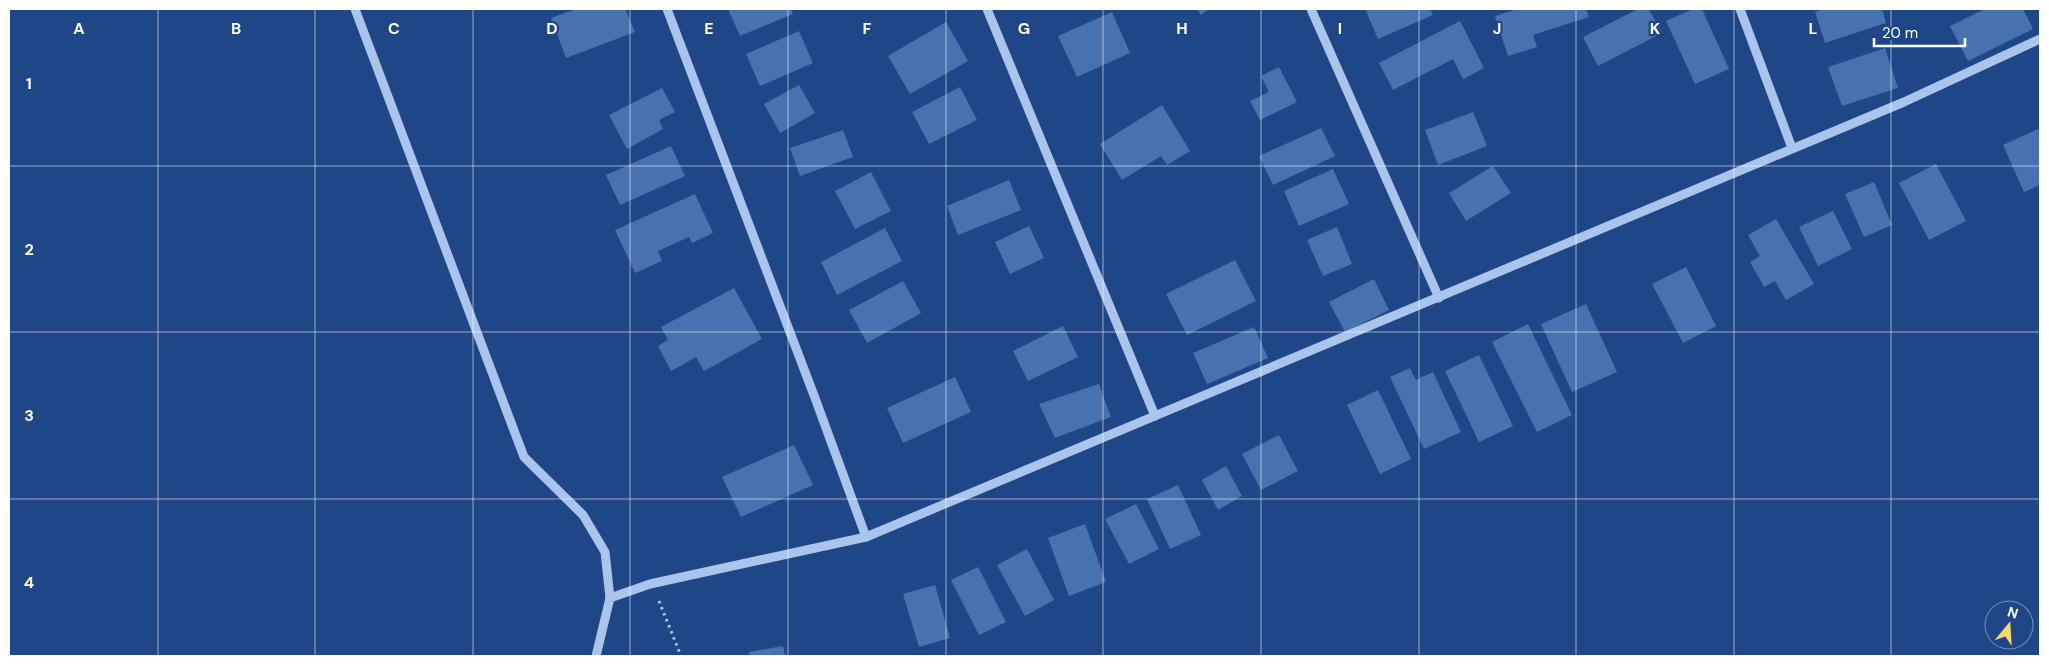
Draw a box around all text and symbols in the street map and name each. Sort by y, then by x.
scale bar [1874,15,1965,47]
text: A [73,18,85,39]
text: B [231,18,241,39]
text: C [388,18,400,39]
text: D [546,18,558,39]
text: E [704,18,714,39]
text: F [863,18,872,39]
text: G [1018,18,1030,39]
text: H [1176,18,1188,39]
text: I [1338,18,1342,39]
text: J [1493,18,1501,39]
text: K [1650,18,1661,39]
text: L [1809,18,1818,39]
text: 20 m [1882,23,1918,43]
text: 1 [26,73,32,94]
text: 2 [24,239,34,260]
text: 3 [24,405,34,426]
text: 4 [24,572,34,593]
north arrow [1984,600,2034,650]
text: N [2005,602,2021,623]

